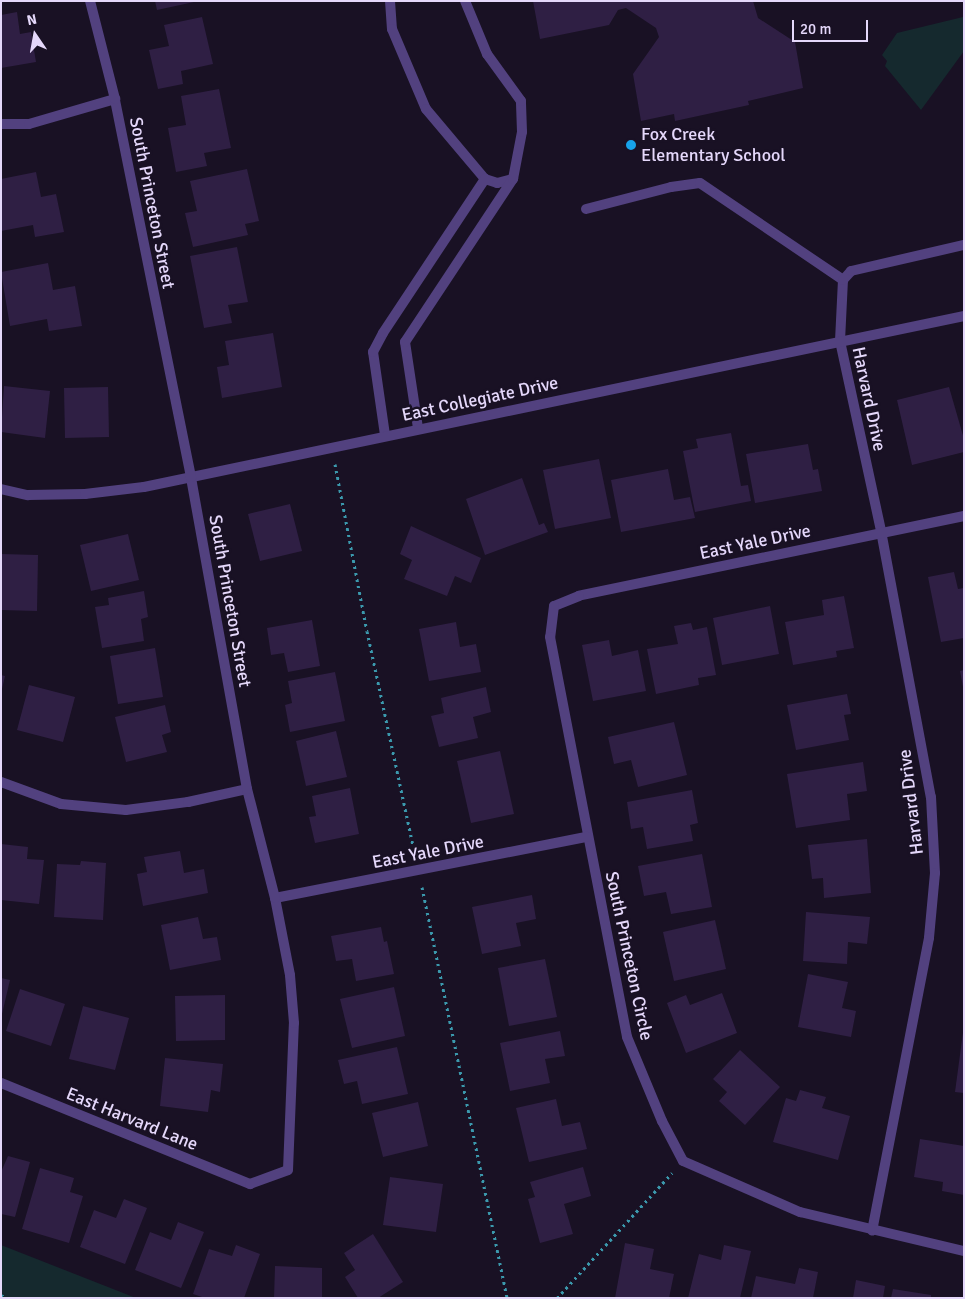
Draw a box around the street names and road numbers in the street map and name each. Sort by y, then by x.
street label: South Princeton Street [125,115,179,291]
street label: Harvard Drive [847,345,891,453]
street label: East Collegiate Drive [400,372,560,426]
street label: South Princeton Street [204,513,256,689]
street label: East Yale Drive [697,520,813,564]
street label: Harvard Drive [894,748,928,856]
street label: East Yale Drive [370,831,486,873]
street label: South Princeton Circle [601,870,657,1042]
street label: East Harvard Lane [63,1083,201,1155]

